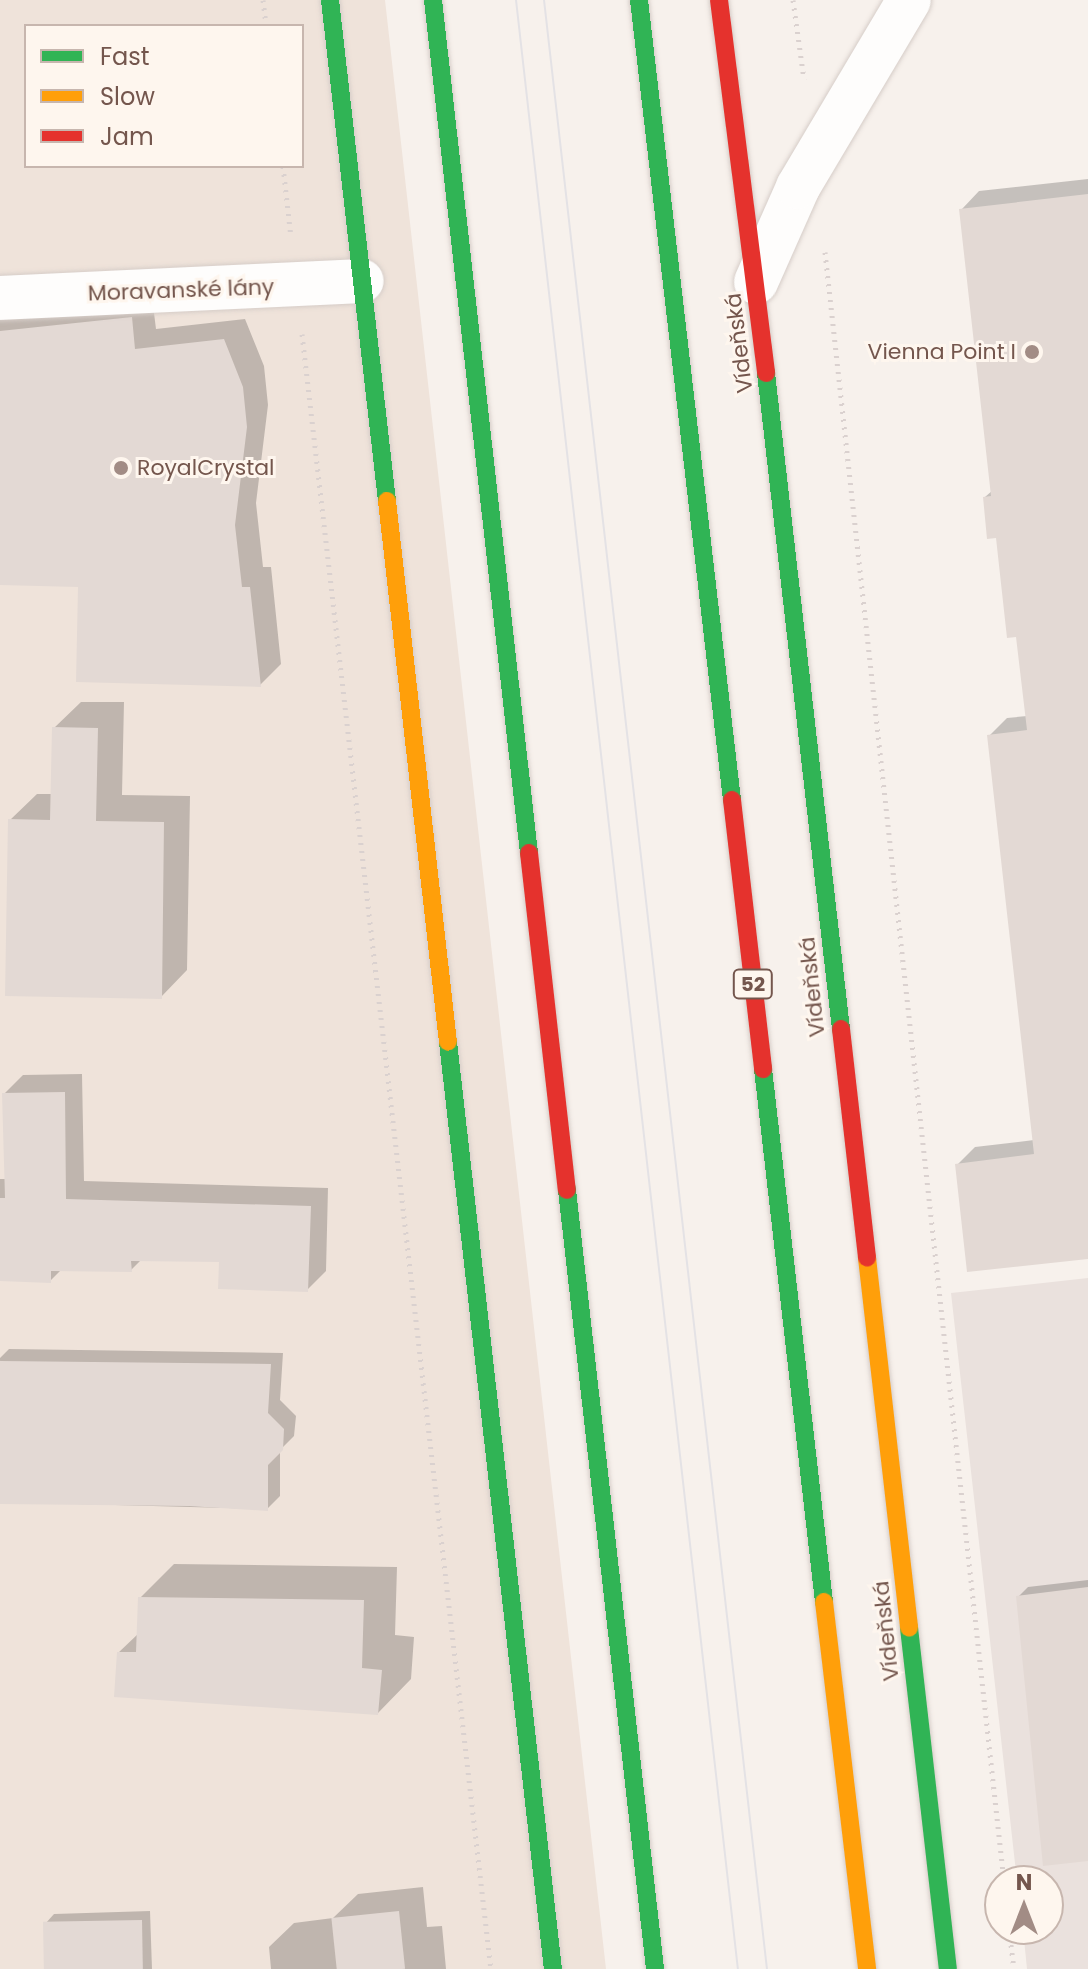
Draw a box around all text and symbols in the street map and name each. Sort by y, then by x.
legend [24,24,304,168]
text: Fast [100,40,150,73]
text: Slow [100,80,155,113]
text: Jam [100,120,154,153]
street label: Moravanské lány [87,274,275,306]
street label: Vídeňská [720,291,758,395]
place label: Vienna Point I [868,339,1016,365]
marker: Vienna Point I [1023,343,1041,361]
place label: RoyalCrystal [137,455,274,481]
marker: RoyalCrystal [112,459,130,477]
street label: Vídeňská [794,936,830,1038]
road number: 52 [731,968,775,1000]
street label: Vídeňská [868,1580,904,1682]
north arrow [984,1865,1064,1945]
text: N [1016,1867,1032,1898]

